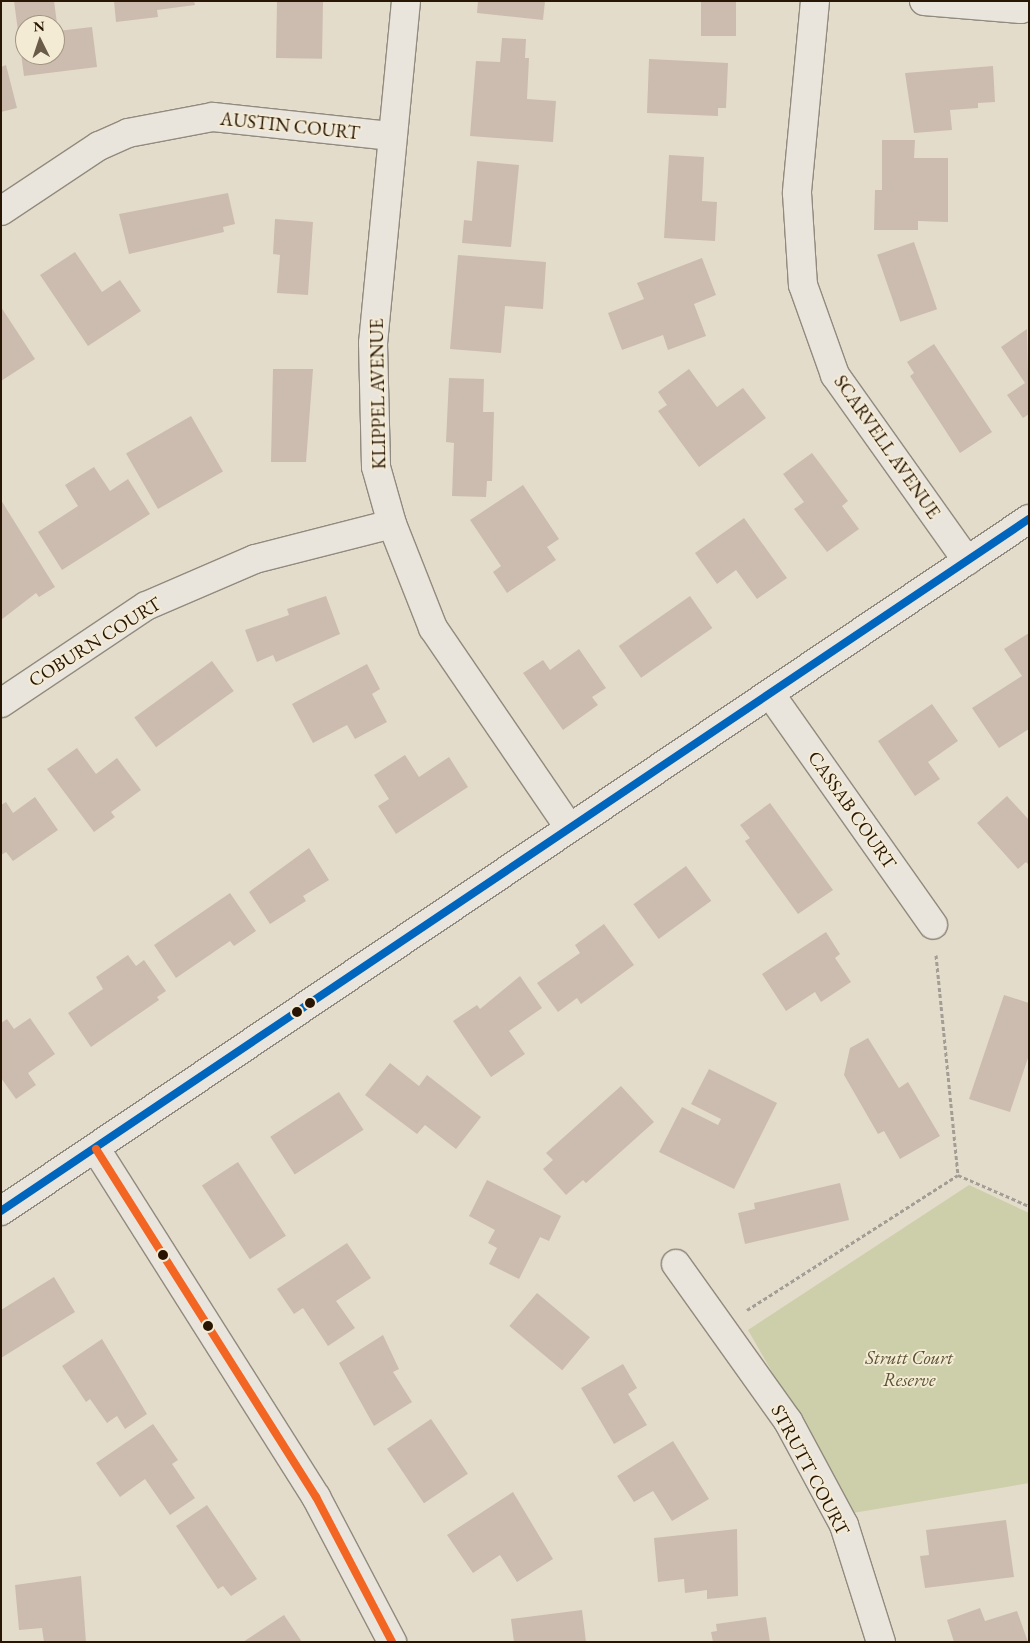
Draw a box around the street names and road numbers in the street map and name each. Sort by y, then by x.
street label: AUSTIN COURT [219,107,361,145]
street label: KLIPPEL AVENUE [365,318,391,470]
street label: SCARVELL AVENUE [829,371,945,523]
street label: COBURN COURT [25,592,165,692]
street label: CASSAB COURT [803,747,901,873]
street label: STRUTT COURT [766,1401,854,1539]

